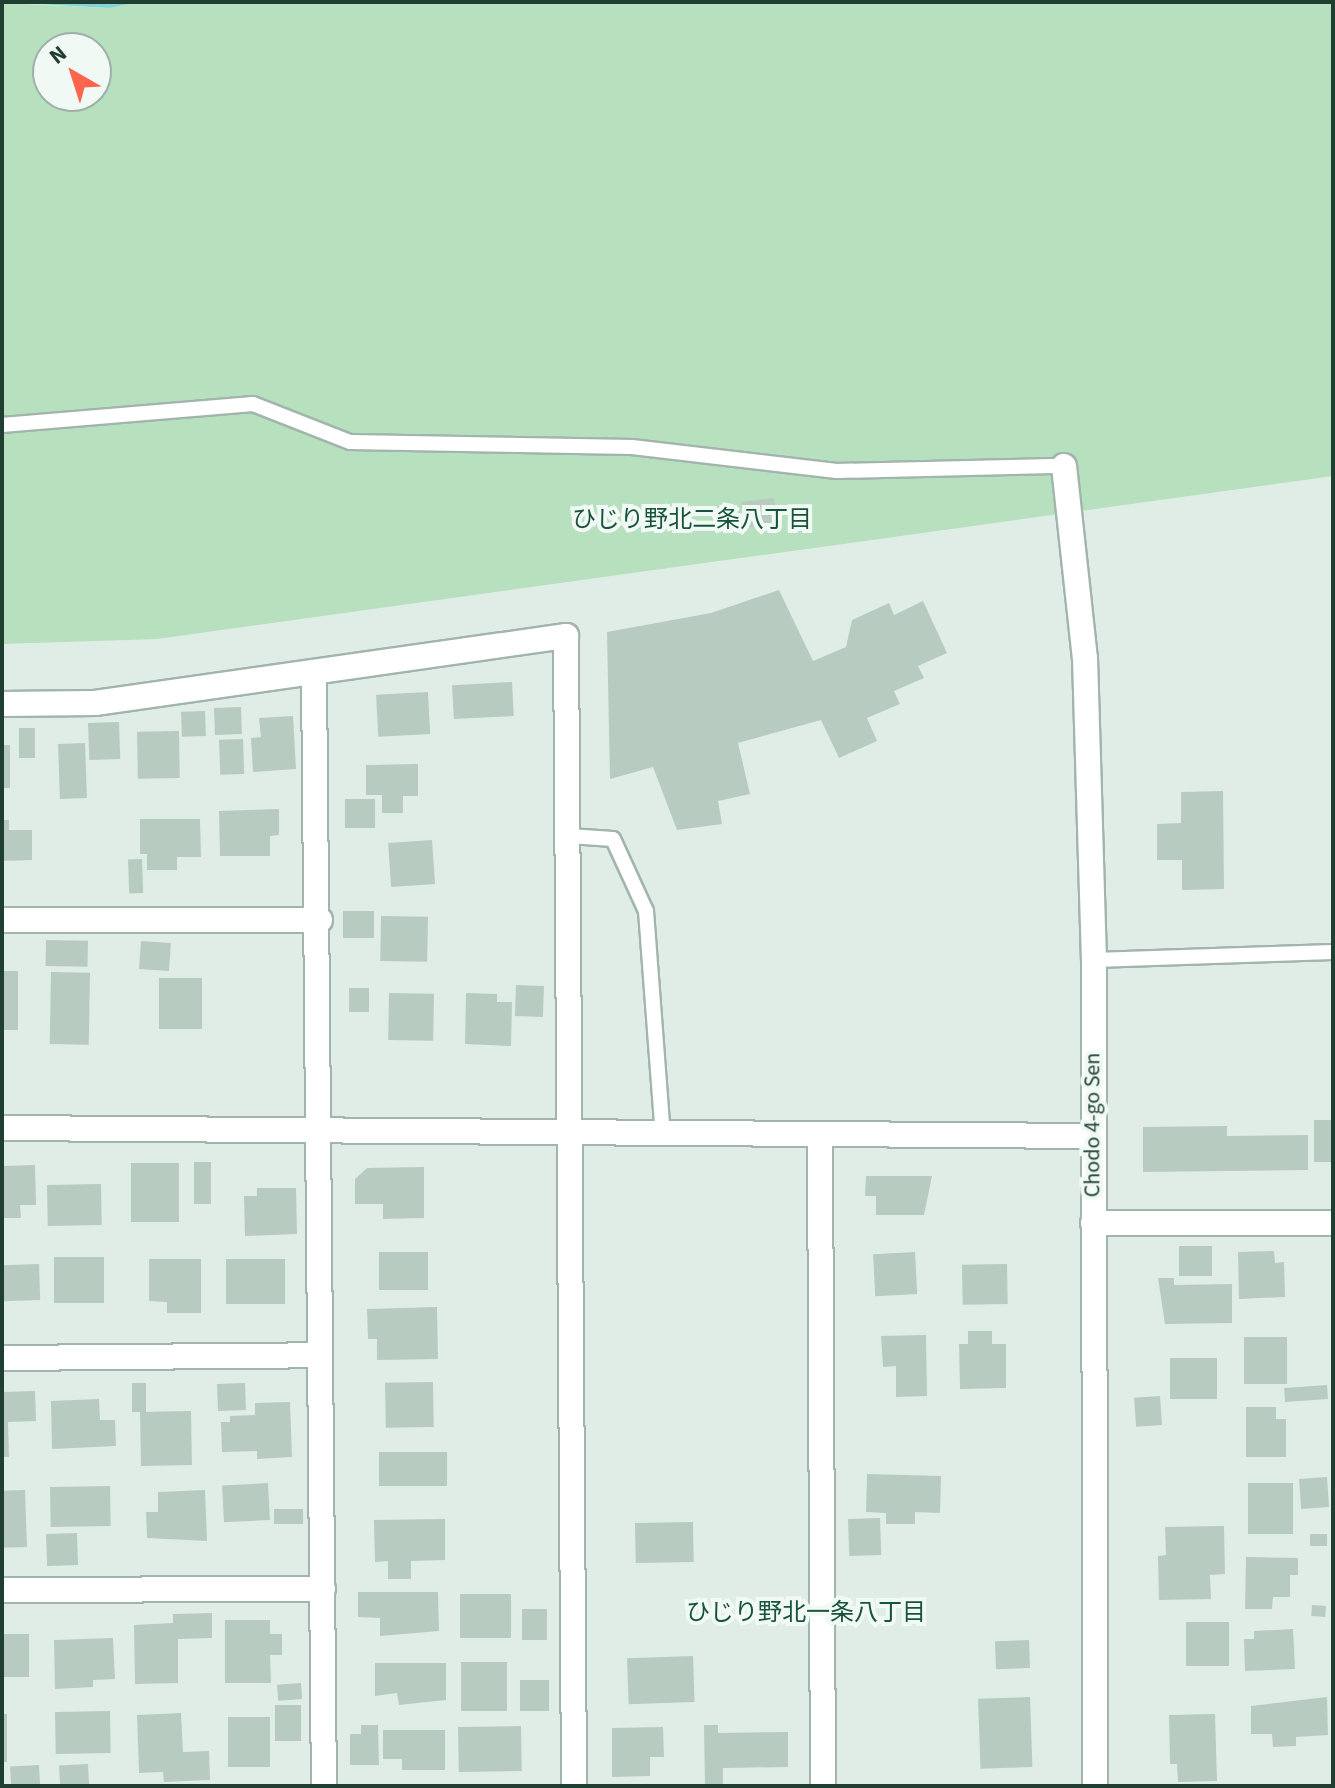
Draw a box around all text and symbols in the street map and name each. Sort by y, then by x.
north arrow [32,32,112,112]
text: N [42,38,74,72]
district label: ひじり野北二条八丁目 [572,506,812,534]
street label: Chodo 4-go Sen [1080,1053,1106,1197]
district label: ひじり野北一条八丁目 [686,1599,926,1627]

